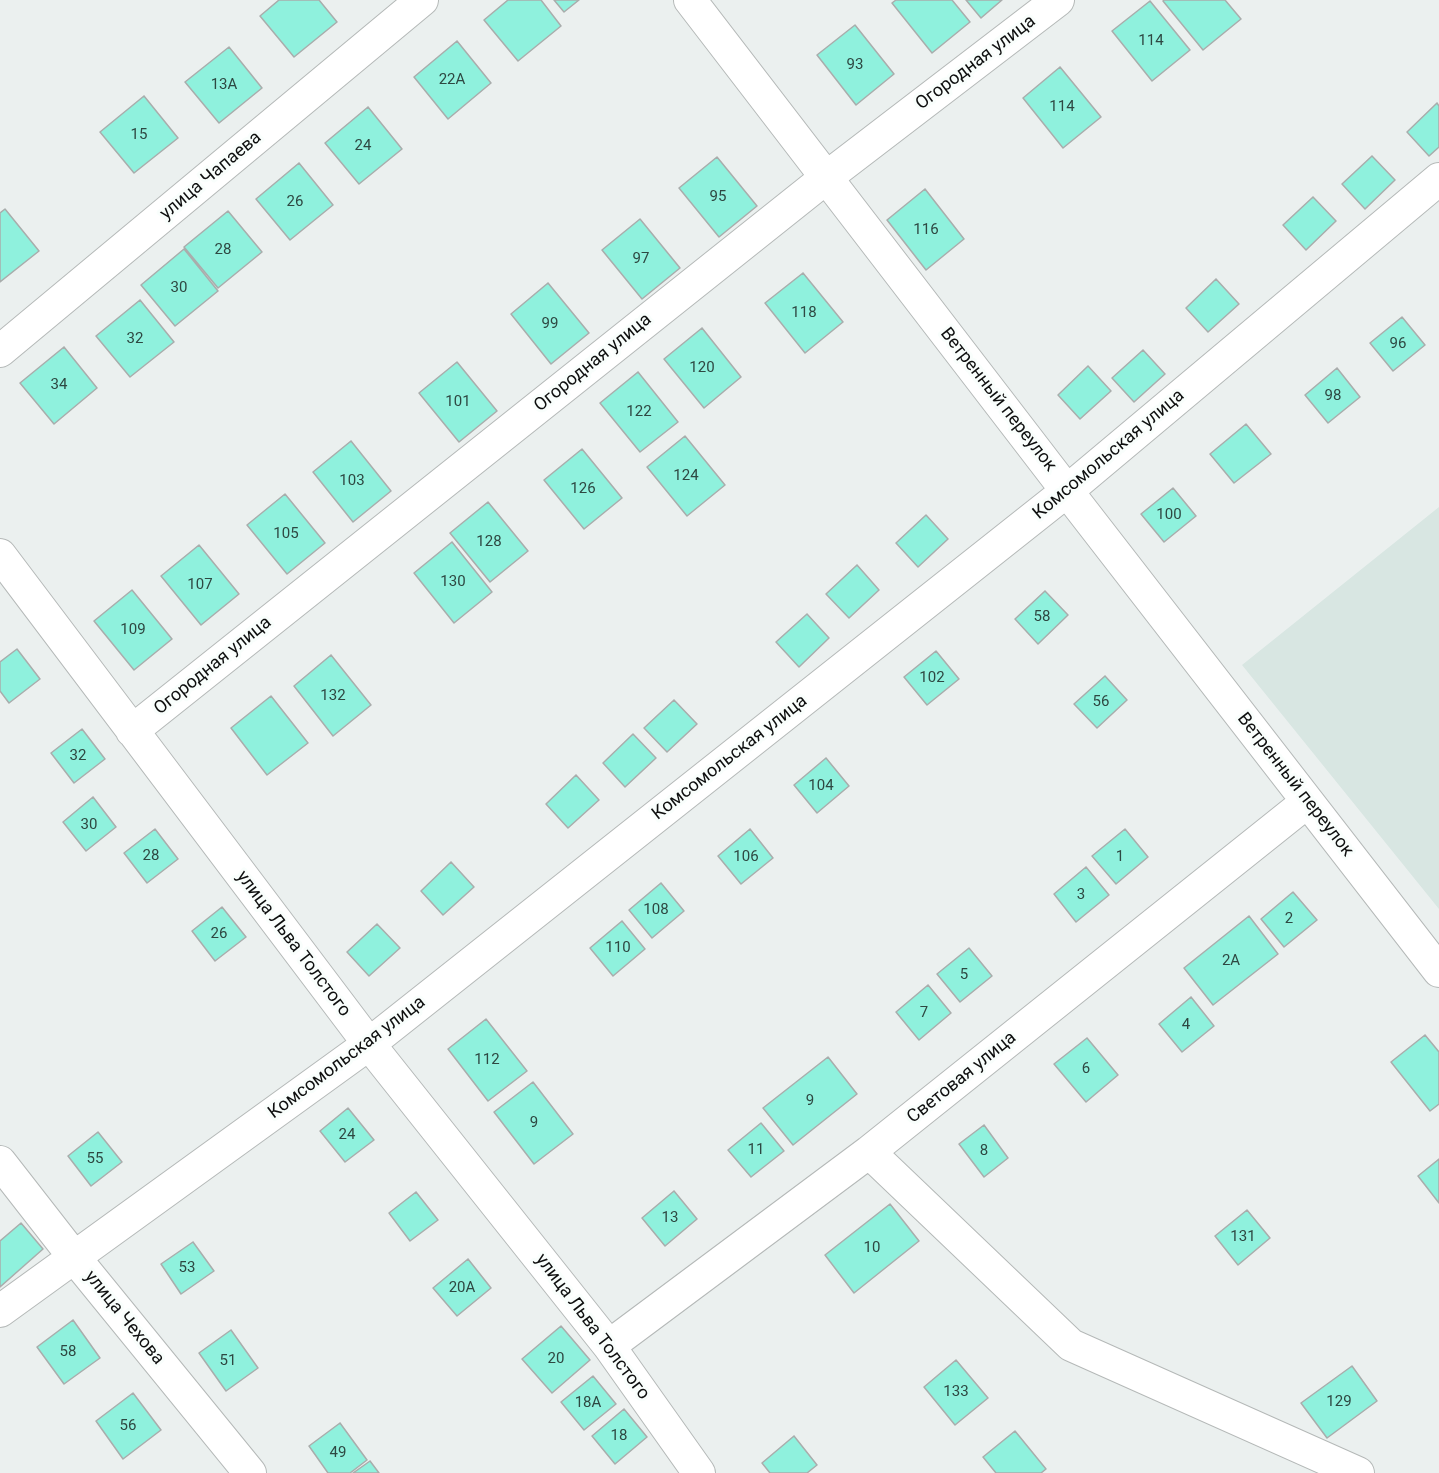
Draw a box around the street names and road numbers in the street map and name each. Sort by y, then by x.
street label: Огородная улица [912,11,1040,115]
street label: улица Чапаева [156,127,266,225]
street label: Огородная улица [530,309,656,417]
street label: Ветренный переулок [935,324,1061,476]
street label: Комсомольская улица [1029,385,1189,525]
street label: Огородная улица [150,612,276,720]
street label: Комсомольская улица [648,691,812,825]
street label: Ветренный переулок [1232,709,1358,861]
street label: улица Льва Толстого [231,867,355,1021]
street label: Комсомольская улица [264,992,430,1124]
street label: Световая улица [903,1027,1021,1129]
street label: улица Льва Толстого [530,1250,654,1404]
street label: улица Чехова [79,1267,169,1369]

